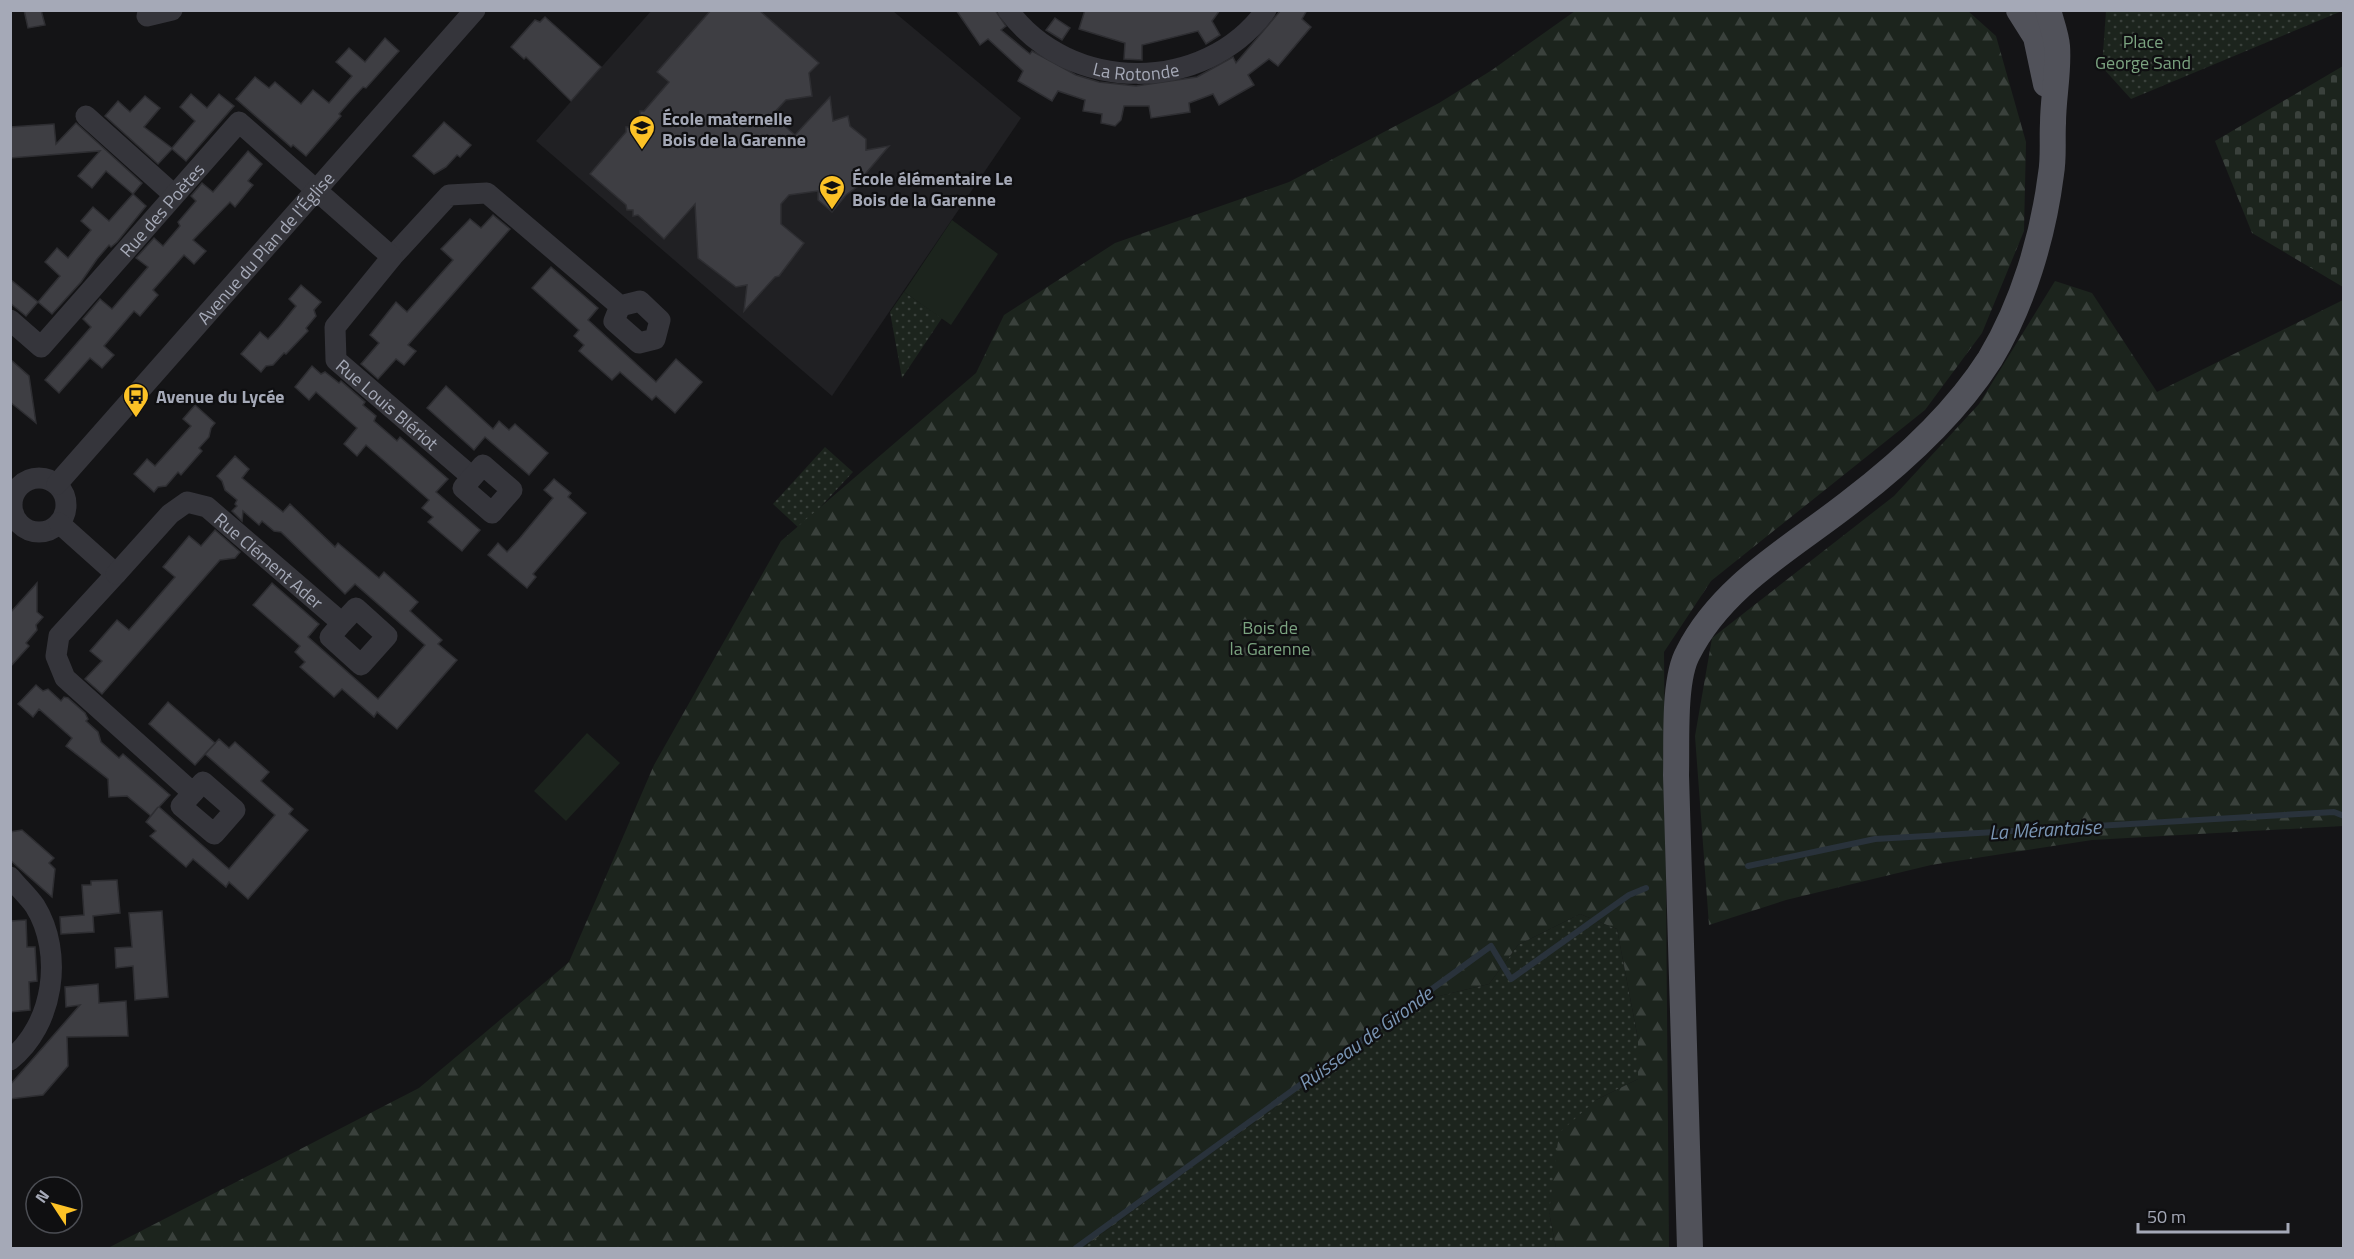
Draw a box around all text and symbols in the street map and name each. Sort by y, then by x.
park label: Place George Sand [2095,28,2191,76]
street label: La Rotonde [1090,55,1182,87]
place label: École maternelle Bois de la Garenne [662,105,806,153]
school or university icon: École maternelle Bois de la Garenne [627,113,657,151]
street label: Rue des Poètes [113,157,211,263]
street label: Avenue du Plan de l'Église [190,165,340,330]
place label: École élémentaire Le Bois de la Garenne [852,165,1013,213]
school or university icon: École élémentaire Le Bois de la Garenne [817,173,847,211]
street label: Rue Louis Blériot [330,352,445,457]
bus stop icon: Avenue du Lycée [121,381,151,419]
place label: Avenue du Lycée [156,383,285,410]
street label: Rue Clément Ader [209,506,330,615]
park label: Bois de la Garenne [1230,614,1310,662]
water label: La Mérantaise [1988,811,2103,847]
water label: Ruisseau de Gironde [1291,977,1440,1098]
north arrow [24,1175,84,1235]
text: N [29,1185,55,1208]
scale bar [2138,1196,2288,1234]
text: 50 m [2147,1203,2186,1230]

